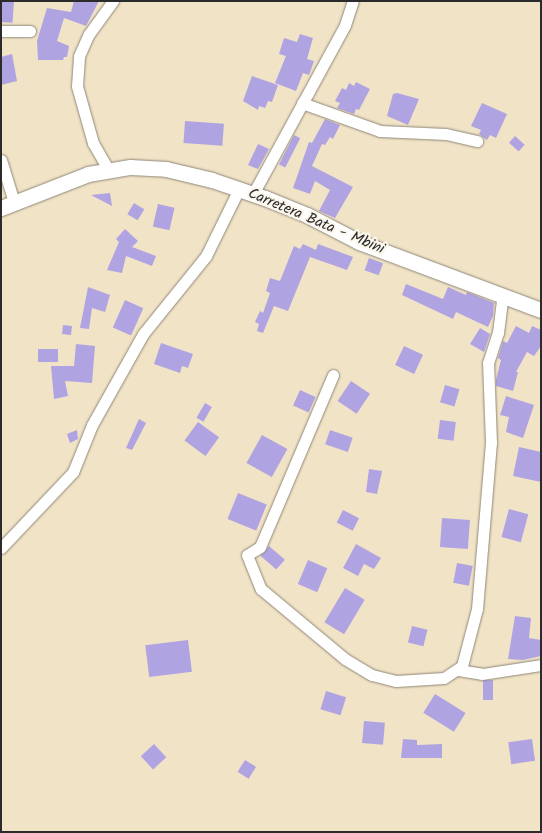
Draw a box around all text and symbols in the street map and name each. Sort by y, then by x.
street label: Carretera Bata - Mbini [245,185,387,259]

